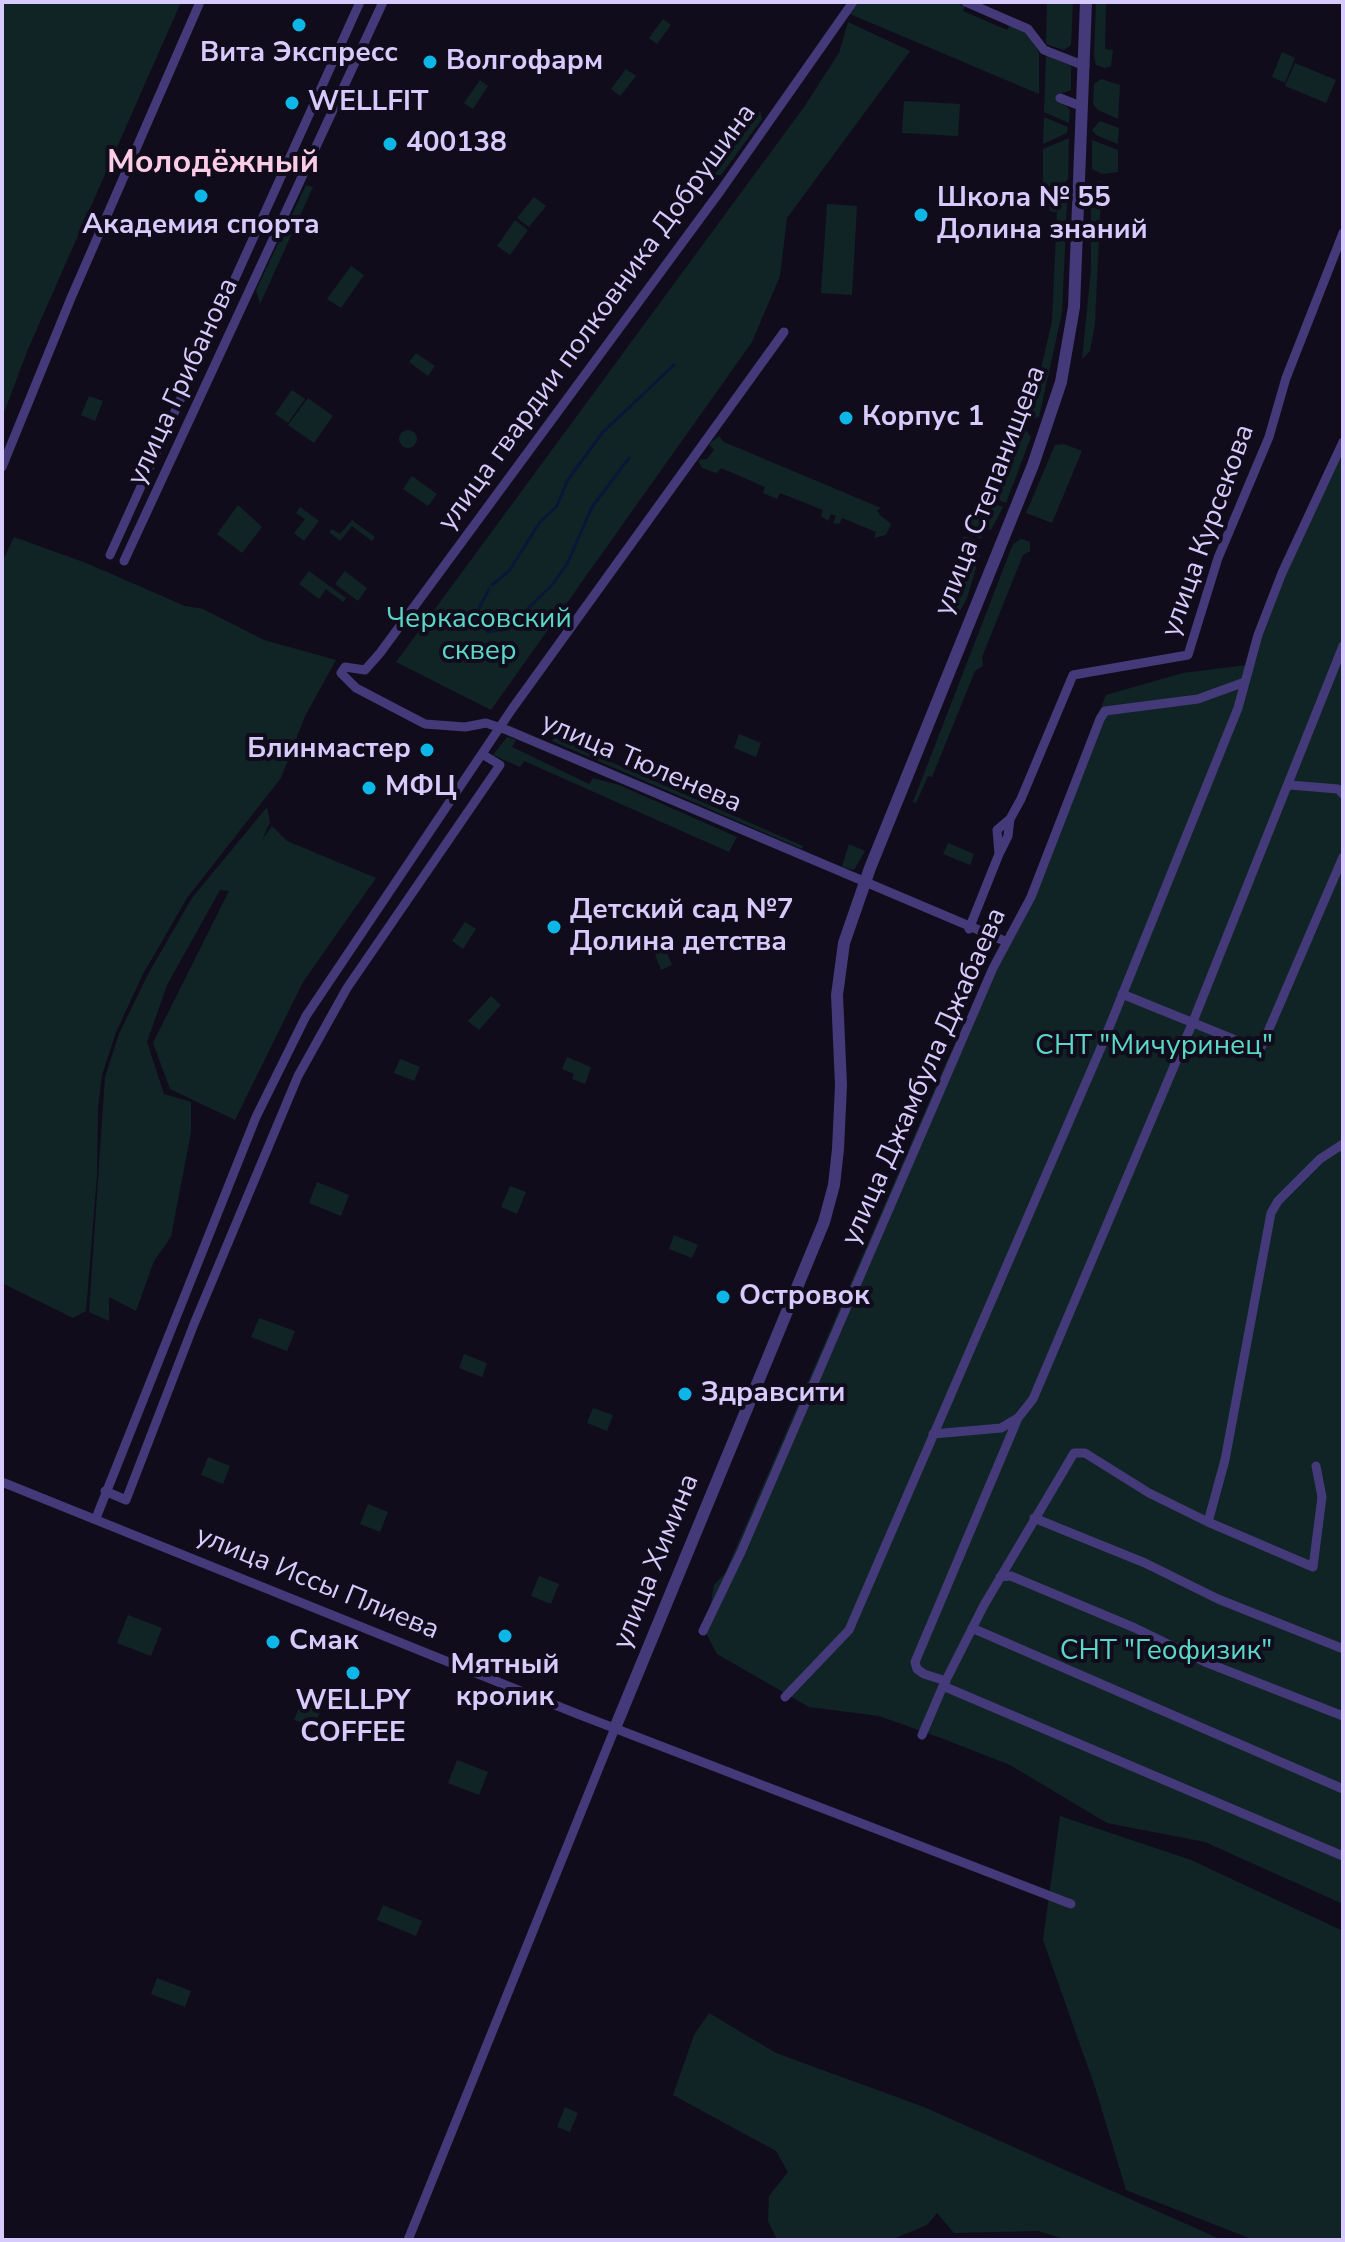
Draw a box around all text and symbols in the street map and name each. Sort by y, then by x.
marker: Вита Экспресс [290,16,308,34]
place label: Вита Экспресс [200,37,398,71]
place label: Волгофарм [446,45,603,79]
marker: Волгофарм [421,53,439,71]
place label: WELLFIT [308,86,428,120]
marker: WELLFIT [283,94,301,112]
street label: улица гвардии полковника Добрушина [432,98,764,538]
place label: 400138 [406,127,507,161]
marker: 400138 [381,135,399,153]
district label: Молодёжный [107,145,319,183]
place label: Школа № 55 Долина знаний [937,182,1148,248]
marker: Академия спорта [192,187,210,205]
marker: Школа № 55 Долина знаний [912,206,930,224]
place label: Академия спорта [82,209,320,243]
street label: улица Грибанова [121,273,247,491]
street label: улица Степанищева [928,361,1054,621]
place label: Корпус 1 [862,401,984,435]
marker: Корпус 1 [837,409,855,427]
street label: улица Курсекова [1155,420,1263,642]
park label: Черкасовский сквер [386,603,572,669]
street label: улица Тюленева [536,707,746,821]
place label: Блинмастер [247,733,411,767]
marker: Блинмастер [418,741,436,759]
place label: МФЦ [385,771,457,805]
marker: МФЦ [360,779,378,797]
place label: Детский сад №7 Долина детства [570,894,794,960]
street label: улица Джамбула Джабаева [835,903,1015,1251]
marker: Детский сад №7 Долина детства [545,918,563,936]
park label: СНТ "Мичуринец" [1035,1030,1273,1064]
place label: Островок [739,1280,870,1314]
marker: Островок [714,1288,732,1306]
place label: Здравсити [701,1377,846,1411]
marker: Здравсити [676,1385,694,1403]
street label: улица Химина [607,1469,707,1655]
street label: улица Иссы Плиева [190,1520,444,1648]
place label: Смак [289,1625,359,1659]
marker: Мятный кролик [496,1627,514,1645]
marker: Смак [264,1633,282,1651]
park label: СНТ "Геофизик" [1060,1635,1272,1669]
place label: Мятный кролик [451,1649,559,1715]
marker: WELLPY COFFEE [344,1664,362,1682]
place label: WELLPY COFFEE [296,1685,410,1751]

